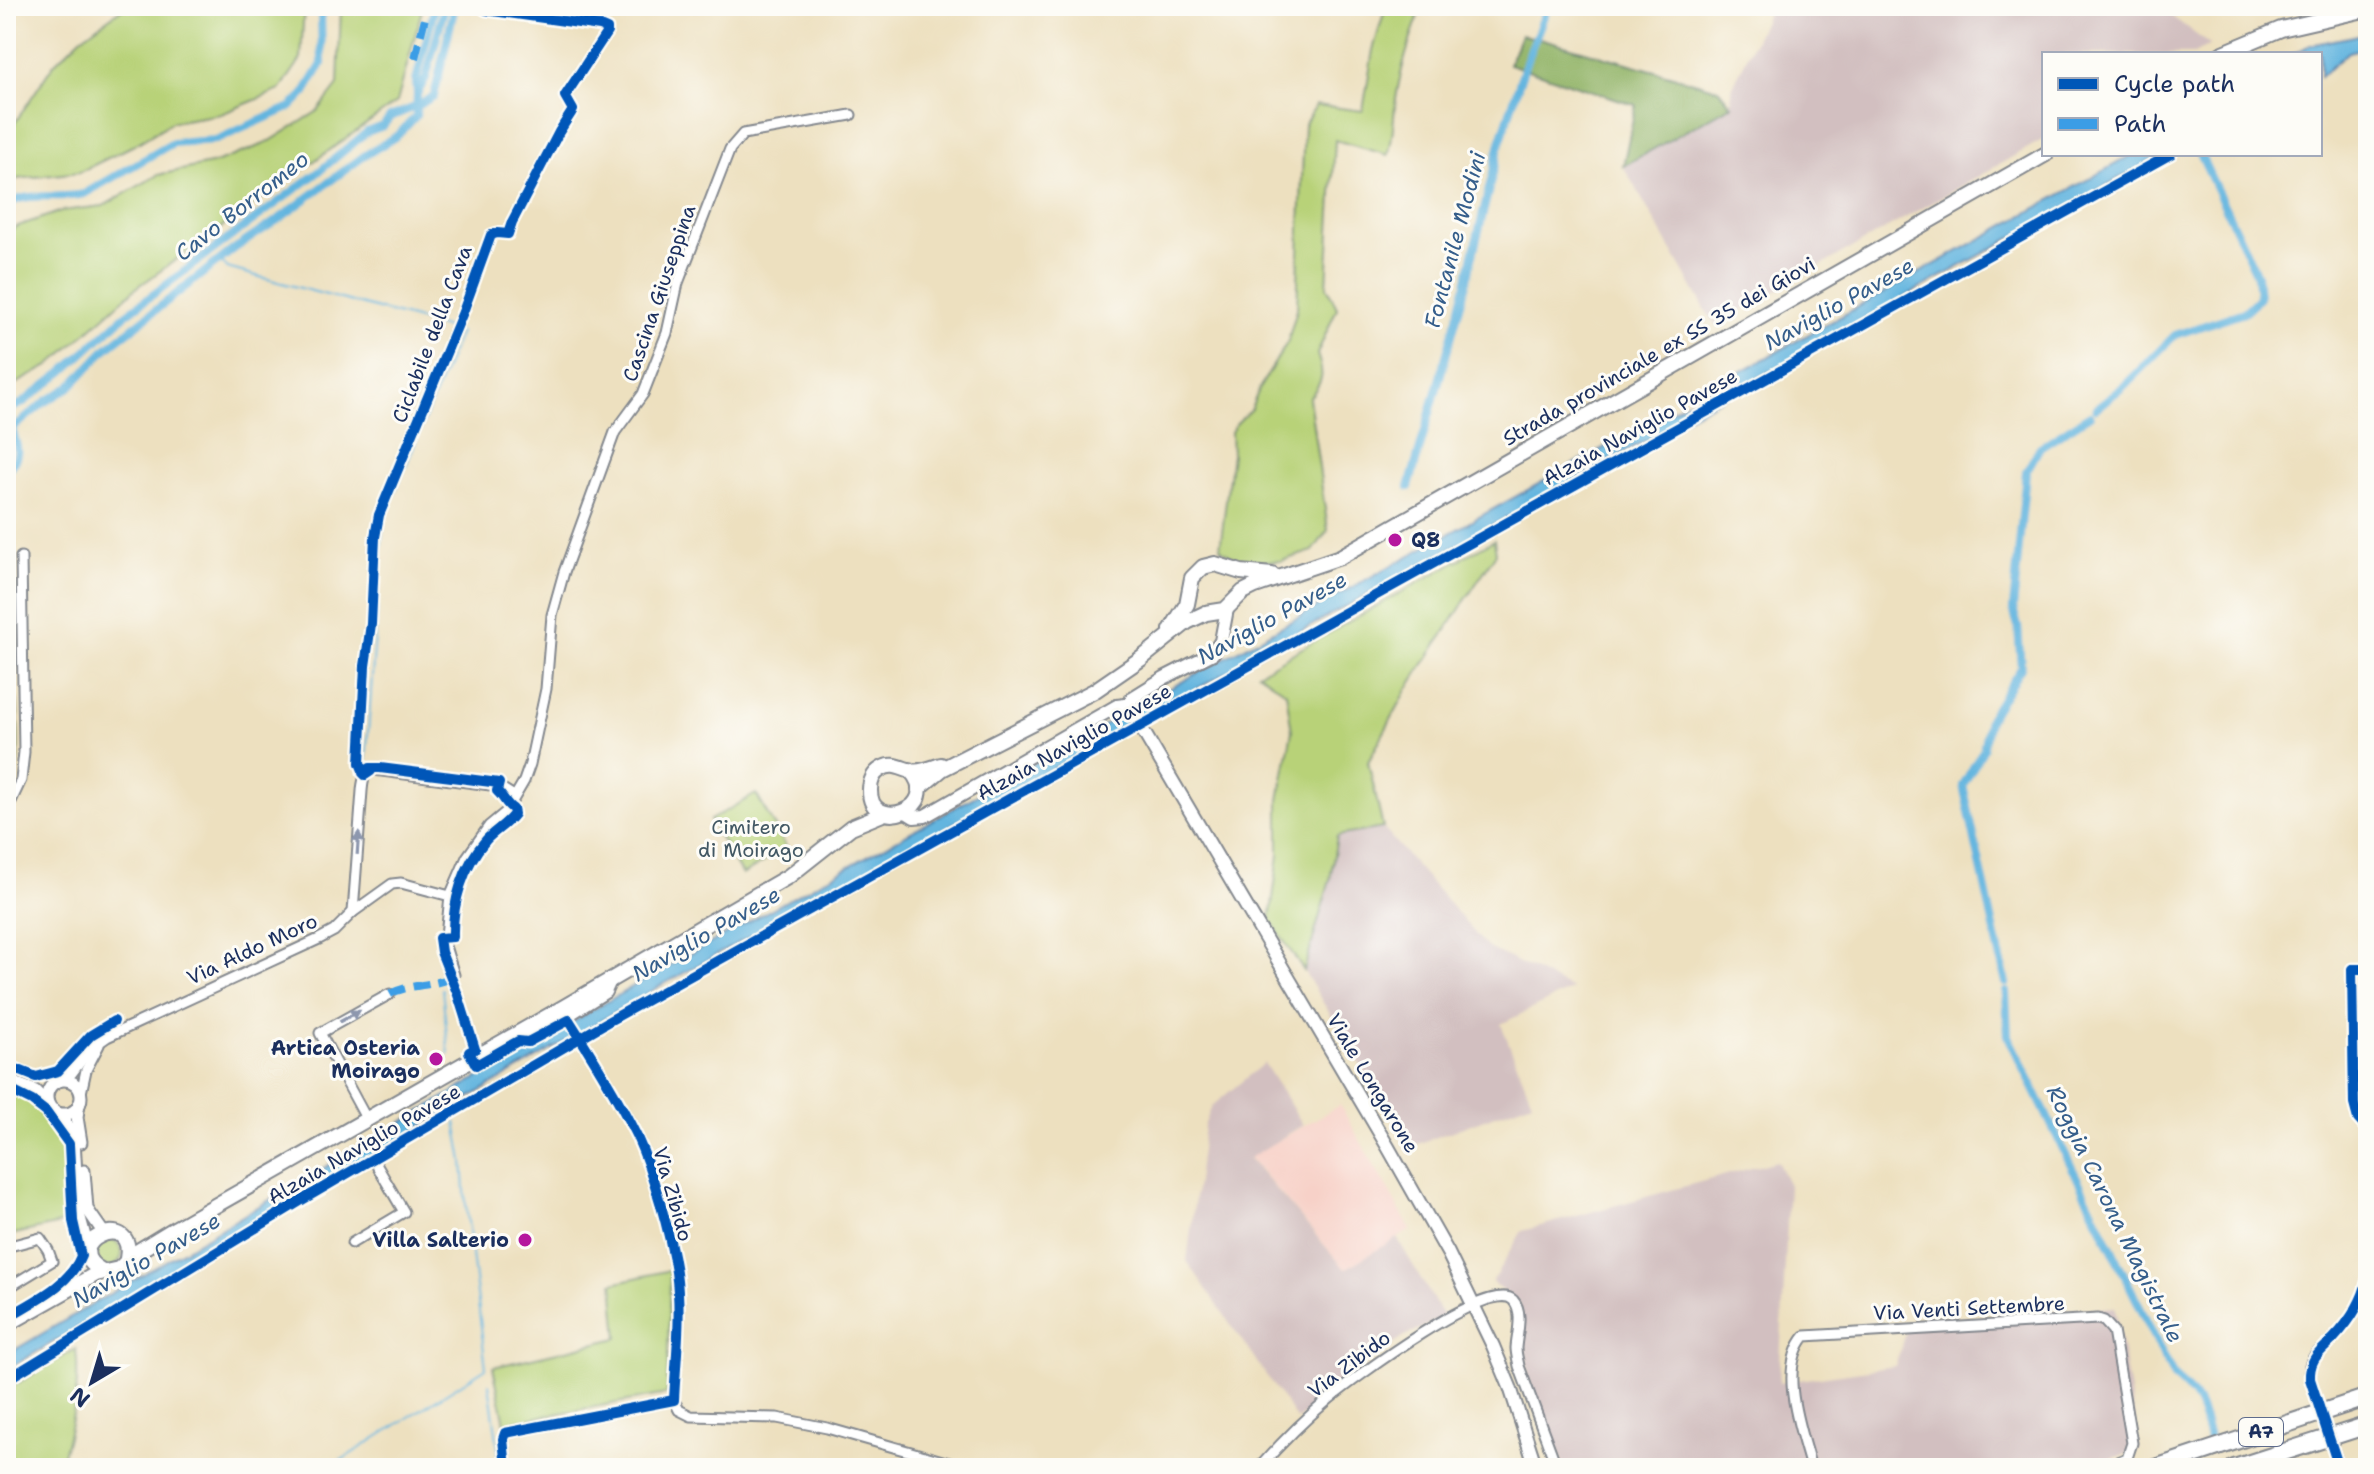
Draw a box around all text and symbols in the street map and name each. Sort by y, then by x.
legend [2042,52,2322,156]
text: Cycle path [2114,68,2235,100]
text: Path [2114,108,2166,140]
water label: Cavo Borromeo [169,145,315,267]
water label: Fontanile Modini [1418,148,1493,331]
street label: Cascina Giuseppina [617,201,702,385]
street label: Ciclabile della Cava [386,241,478,426]
street label: Strada provinciale ex SS 35 dei Giovi [1498,251,1820,451]
water label: Naviglio Pavese [1759,251,1919,357]
street label: Alzaia Naviglio Pavese [1538,363,1742,491]
place label: Q8 [1411,527,1440,553]
marker: Q8 [1386,531,1404,549]
water label: Naviglio Pavese [1192,565,1352,671]
street label: Alzaia Naviglio Pavese [972,678,1176,806]
park label: Cimitero di Moirago [698,814,804,863]
one-way arrow [352,830,365,855]
water label: Naviglio Pavese [626,880,786,988]
street label: Via Aldo Moro [183,907,321,991]
street label: Viale Longarone [1321,1008,1425,1158]
one-way arrow [339,1009,361,1023]
place label: Artica Osteria Moirago [271,1035,420,1084]
marker: Artica Osteria Moirago [427,1050,445,1068]
street label: Alzaia Naviglio Pavese [263,1078,465,1210]
water label: Roggia Carona Magistrale [2040,1081,2190,1347]
street label: Via Zibido [647,1144,699,1244]
water label: Naviglio Pavese [66,1206,226,1314]
place label: Villa Salterio [372,1227,509,1253]
marker: Villa Salterio [516,1231,534,1249]
street label: Via Venti Settembre [1872,1290,2066,1326]
street label: Via Zibido [1302,1324,1396,1404]
north arrow [52,1342,132,1422]
text: N [64,1381,96,1414]
road number: A7 [2239,1418,2283,1446]

